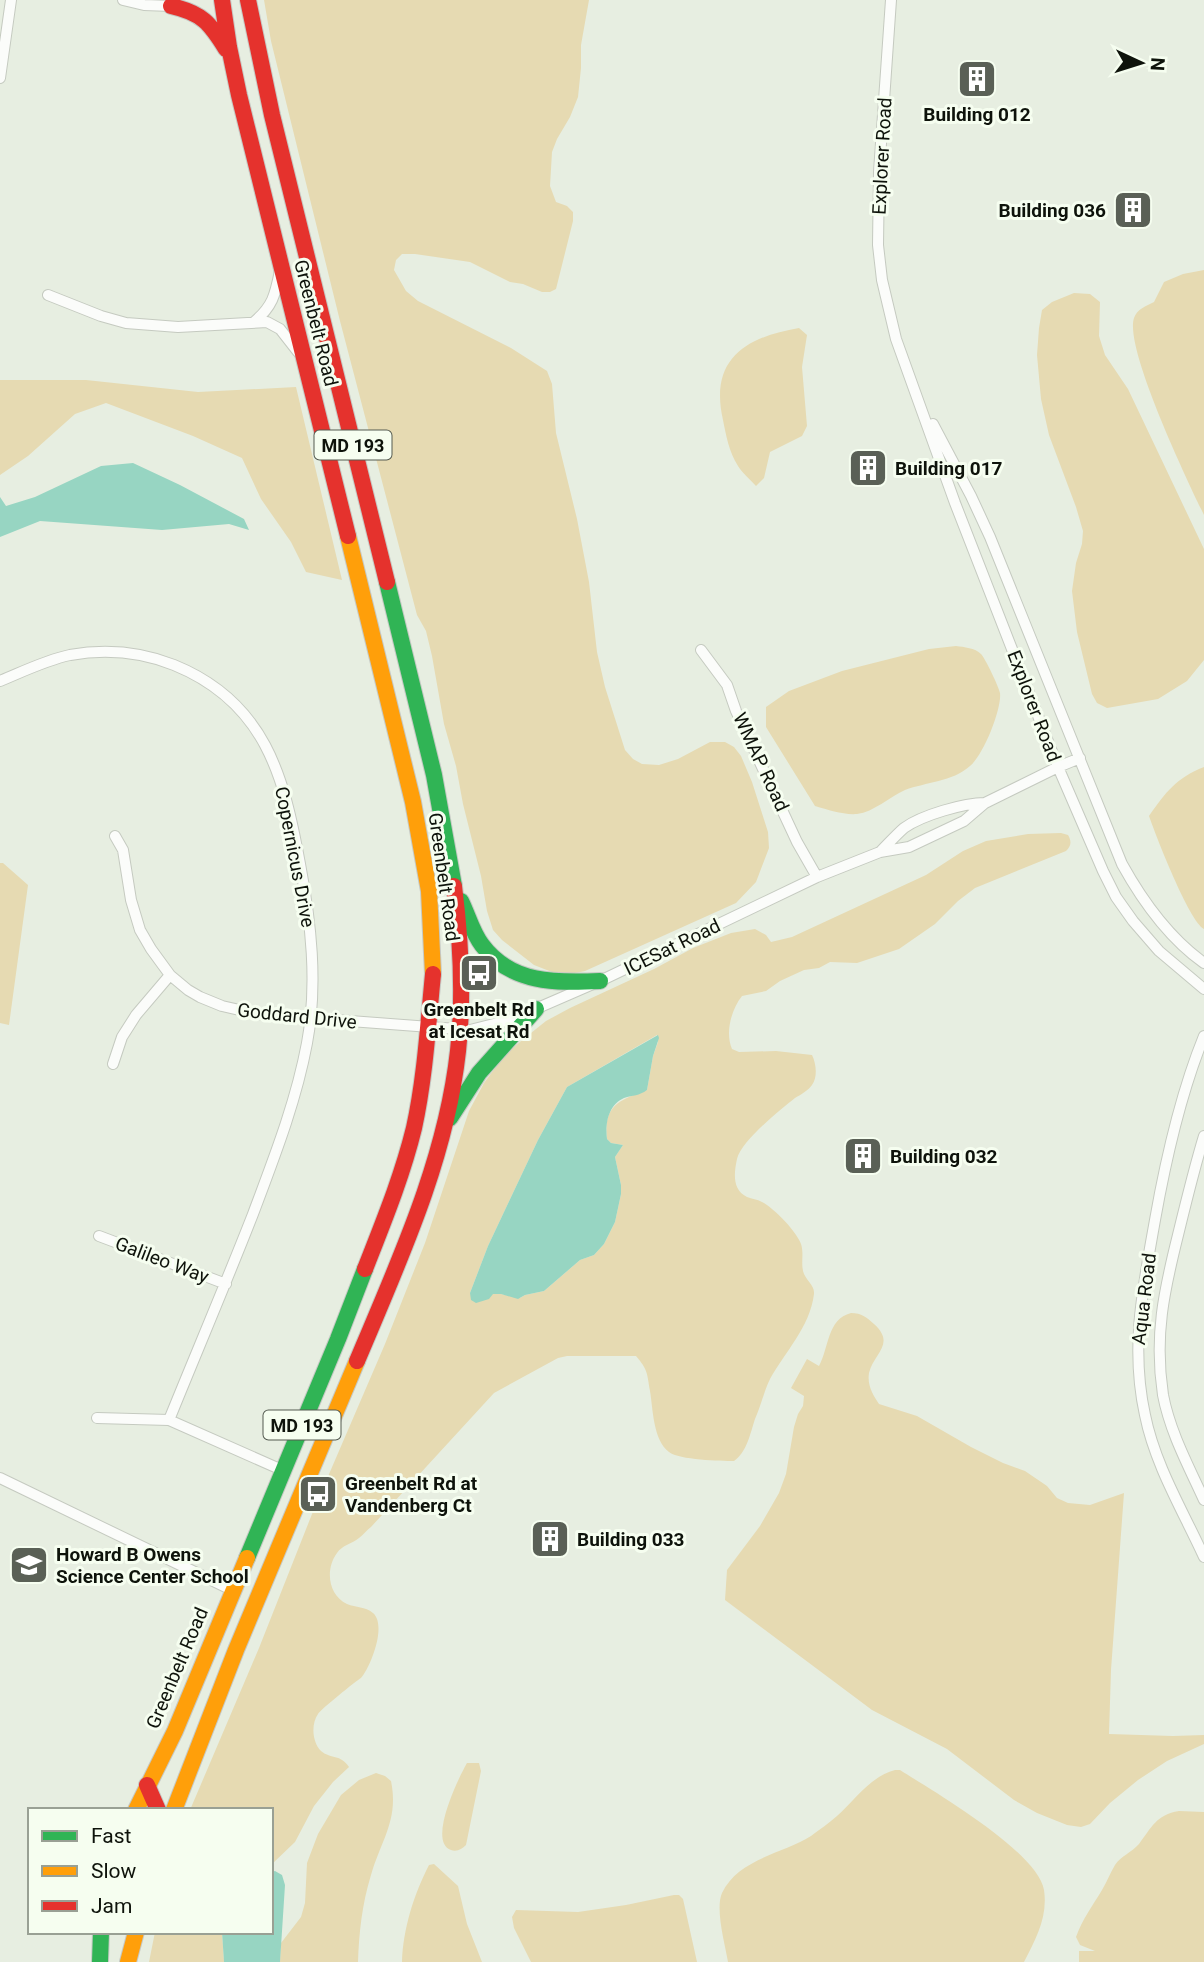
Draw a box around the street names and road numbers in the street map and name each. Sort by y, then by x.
street label: Explorer Road [867,97,897,215]
street label: Greenbelt Road [289,257,343,389]
road number: MD 193 [314,430,392,460]
street label: Explorer Road [1002,647,1066,765]
street label: WMAP Road [728,709,794,815]
street label: Copernicus Drive [270,785,320,929]
street label: Greenbelt Road [424,811,464,943]
street label: ICESat Road [620,914,724,980]
street label: Goddard Drive [236,998,358,1034]
street label: Galileo Way [112,1232,212,1288]
street label: Aqua Road [1127,1252,1161,1346]
road number: MD 193 [264,1410,340,1440]
street label: Greenbelt Road [141,1604,213,1732]

